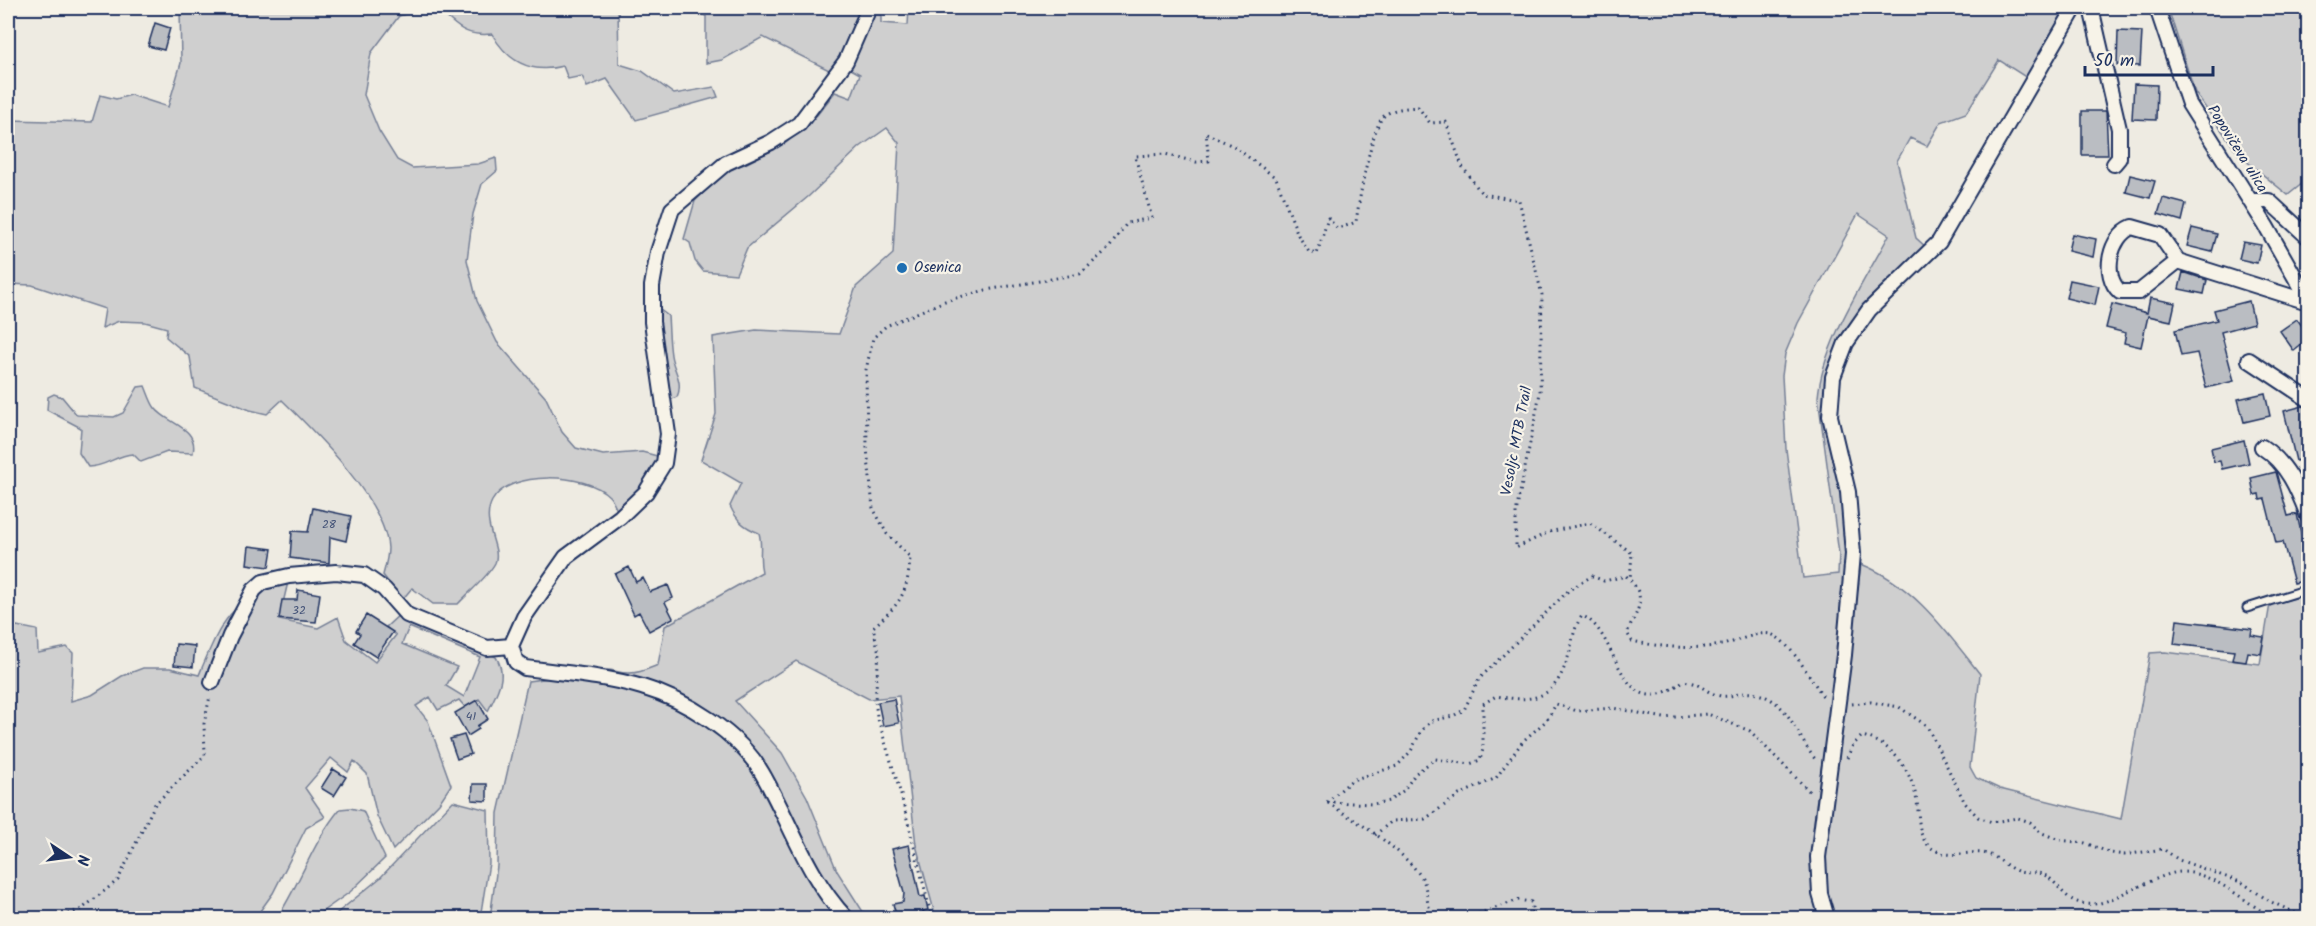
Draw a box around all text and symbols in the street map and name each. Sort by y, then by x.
scale bar [2085,39,2212,77]
text: 50 m [2094,47,2134,76]
street label: Popovičeva ulica [2200,100,2274,198]
place label: Osenica [914,256,962,280]
marker: Osenica [895,261,909,275]
street label: Vesoljc MTB Trail [1495,384,1539,498]
house number: 28 [322,515,337,534]
house number: 32 [292,601,306,620]
house number: 41 [466,707,476,726]
north arrow [39,827,99,887]
text: N [69,852,95,868]

